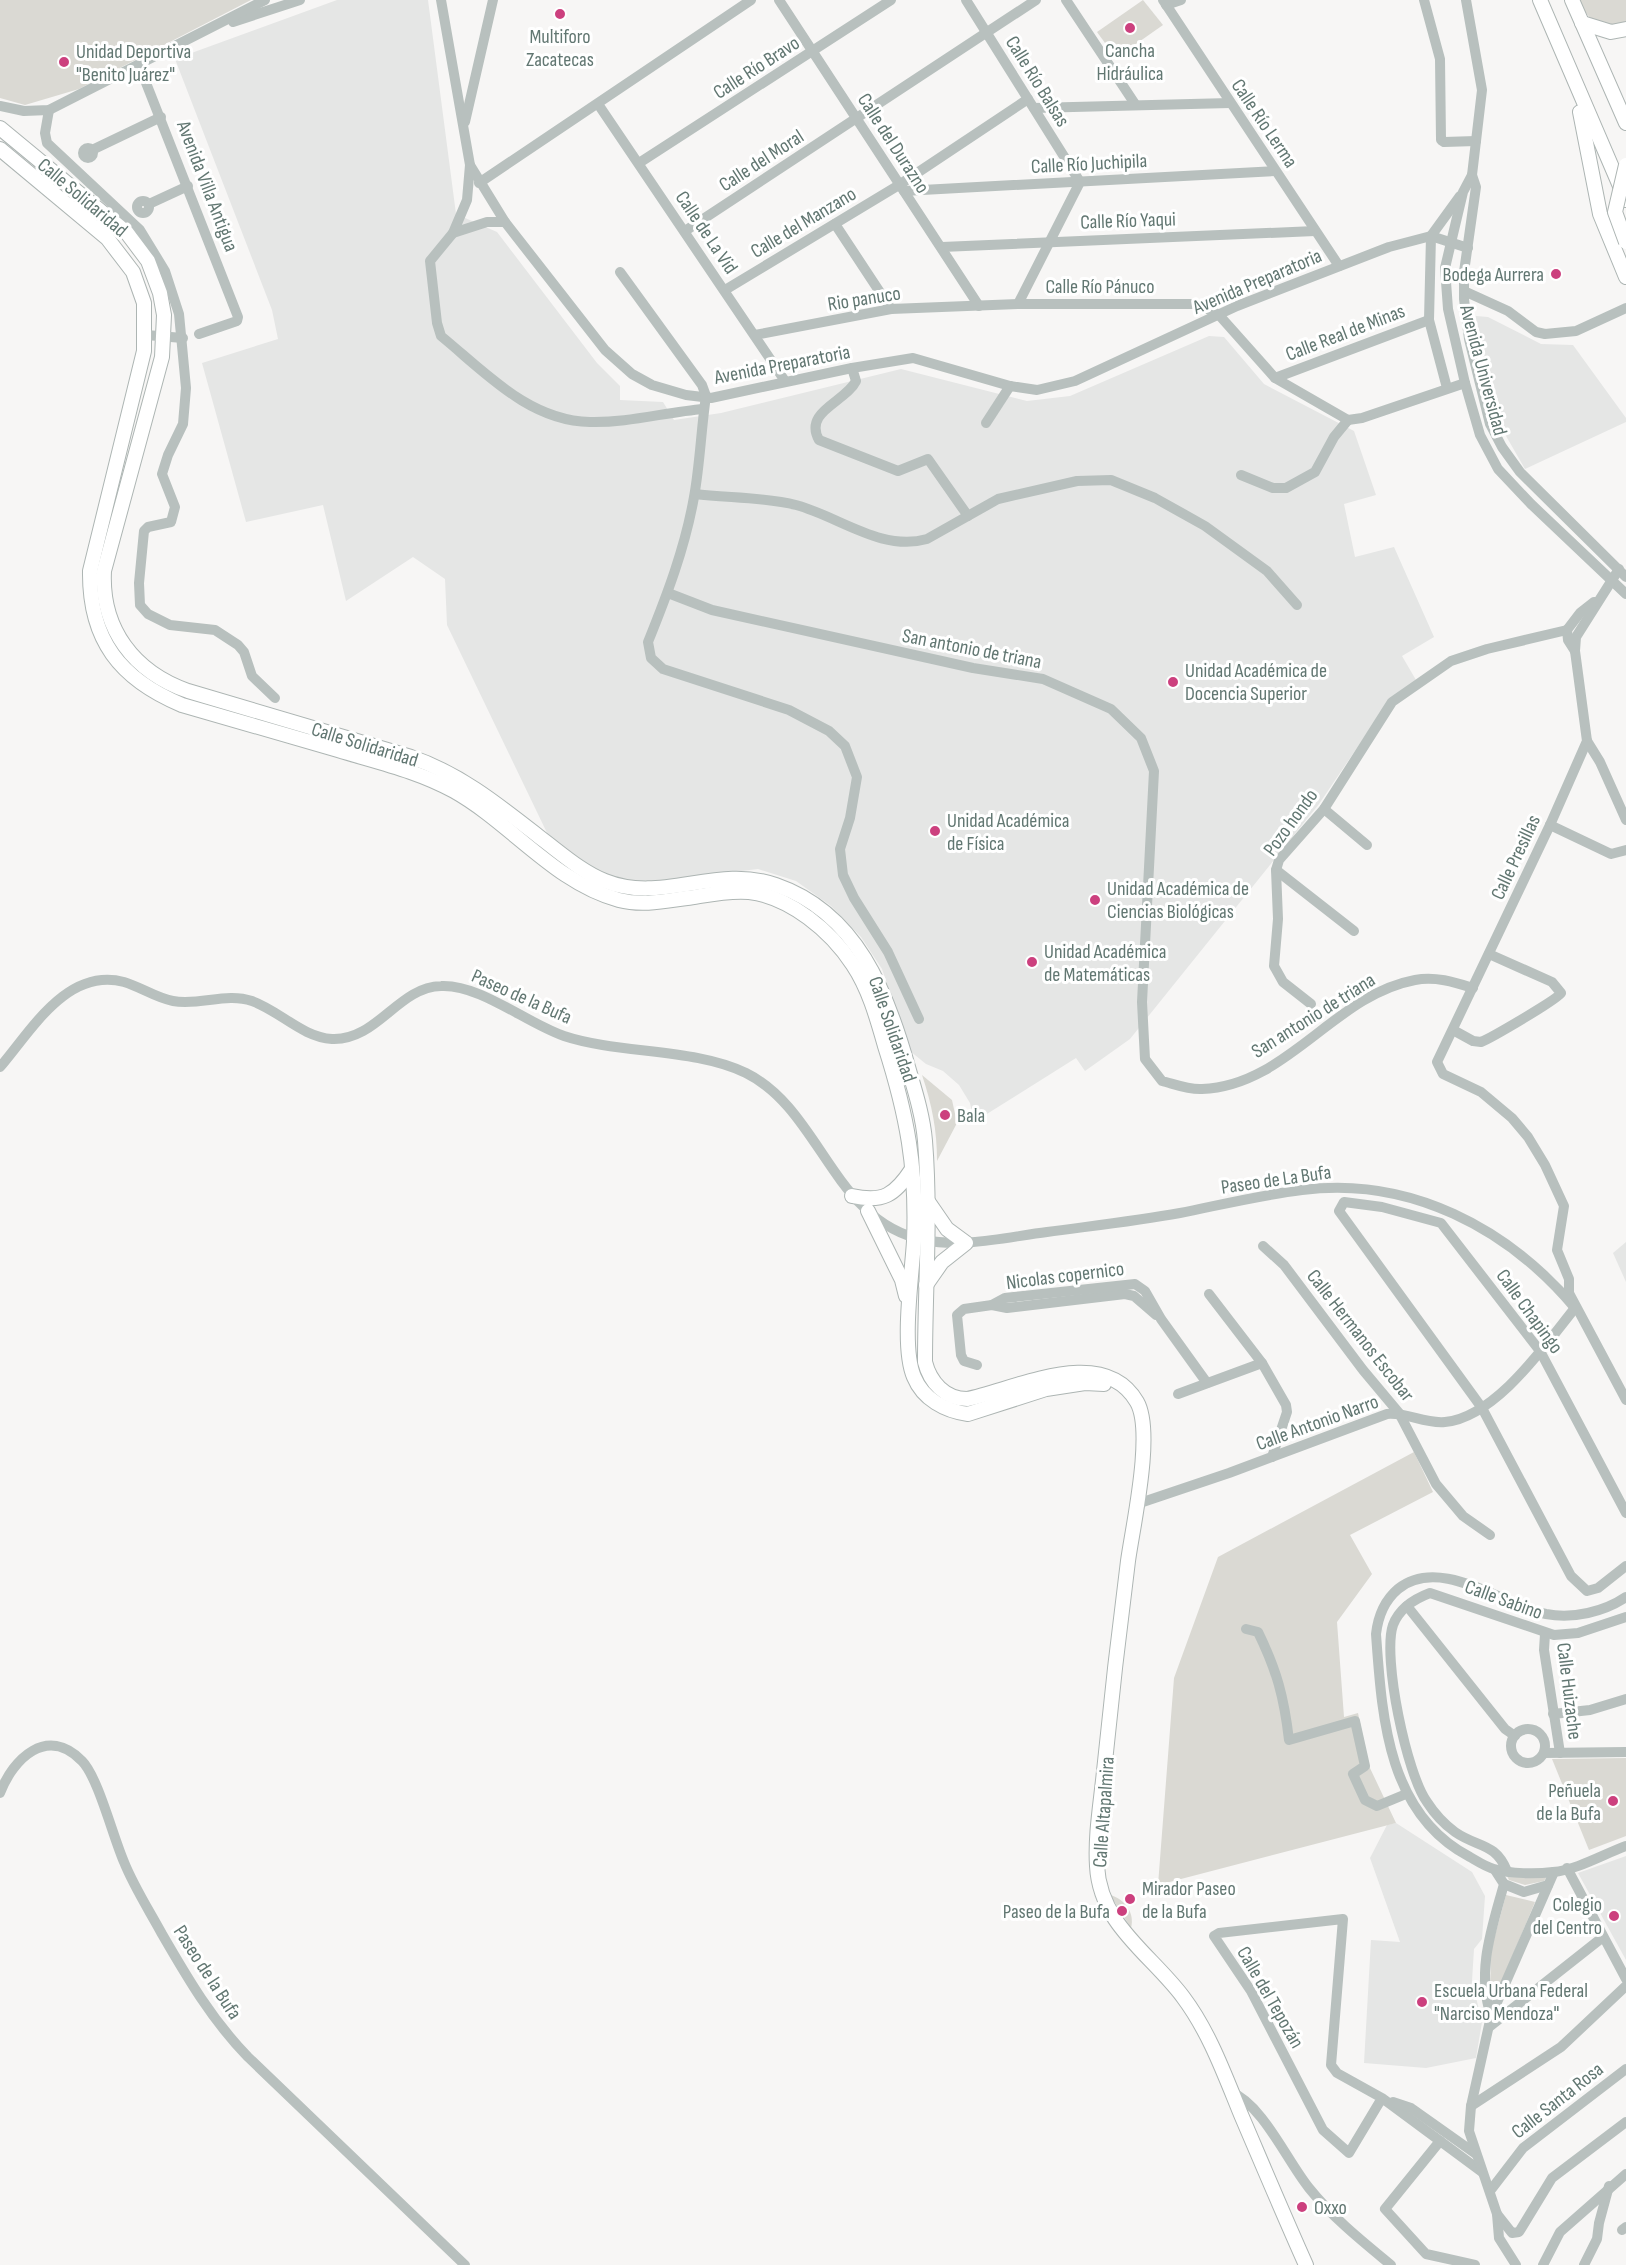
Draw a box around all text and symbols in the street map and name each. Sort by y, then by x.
marker: Multiforo Zacatecas [553,7,567,21]
marker: Cancha Hidráulica [1123,21,1137,35]
place label: Multiforo Zacatecas [526,25,594,72]
street label: Calle Río Bravo [709,31,804,105]
street label: Calle Río Balsas [1000,32,1074,131]
place label: Cancha Hidráulica [1097,39,1164,86]
place label: Unidad Deportiva "Benito Juárez" [76,40,191,87]
marker: Unidad Deportiva "Benito Juárez" [57,55,71,69]
street label: Calle Río Lerma [1226,75,1303,172]
street label: Calle del Durazno [852,89,934,198]
street label: Avenida Villa Antigua [171,117,243,255]
street label: Calle del Moral [715,125,808,197]
street label: Calle Río Juchipila [1030,149,1148,179]
street label: Calle Solidaridad [32,153,132,242]
street label: Calle del Manzano [746,182,861,264]
street label: Calle de La Vid [670,187,743,278]
street label: Calle Río Yaqui [1080,207,1176,235]
street label: Avenida Preparatoria [1188,244,1326,320]
place label: Bodega Aurrera [1443,263,1544,287]
marker: Bodega Aurrera [1549,267,1563,281]
street label: Calle Río Pánuco [1045,275,1155,299]
street label: Rio panuco [826,281,902,317]
street label: Calle Real de Minas [1282,299,1408,367]
street label: Avenida Universidad [1454,301,1512,438]
street label: Avenida Preparatoria [711,340,852,390]
street label: San antonio de triana [900,624,1043,674]
place label: Unidad Académica de Docencia Superior [1185,659,1327,706]
marker: Unidad Académica de Docencia Superior [1166,675,1180,689]
street label: Calle Solidaridad [308,717,421,773]
street label: Pozo hondo [1258,784,1323,861]
place label: Unidad Académica de Física [947,809,1069,856]
street label: Calle Presillas [1486,811,1546,904]
marker: Unidad Académica de Física [928,824,942,838]
place label: Unidad Académica de Ciencias Biológicas [1107,877,1249,924]
marker: Unidad Académica de Ciencias Biológicas [1088,893,1102,907]
place label: Unidad Académica de Matemáticas [1044,940,1166,987]
marker: Unidad Académica de Matemáticas [1025,955,1039,969]
street label: Paseo de la Bufa [468,964,575,1030]
street label: San antonio de triana [1247,968,1380,1063]
street label: Calle Solidaridad [863,973,921,1085]
place label: Bala [957,1104,985,1128]
marker: Bala [938,1108,952,1122]
street label: Paseo de La Bufa [1220,1160,1333,1200]
street label: Nicolas copernico [1005,1257,1125,1295]
street label: Calle Hermanos Escobar [1301,1265,1419,1407]
street label: Calle Chapingo [1491,1265,1568,1358]
street label: Calle Antonio Narro [1253,1390,1382,1456]
street label: Calle Sabino [1462,1575,1546,1625]
street label: Calle Huizache [1551,1641,1587,1741]
street label: Calle Altapalmira [1088,1756,1120,1868]
place label: Peñuela de la Bufa [1536,1779,1601,1826]
marker: Peñuela de la Bufa [1606,1794,1620,1808]
place label: Mirador Paseo de la Bufa [1142,1877,1236,1924]
marker: Mirador Paseo de la Bufa [1123,1892,1137,1906]
place label: Colegio del Centro [1533,1893,1602,1940]
place label: Paseo de la Bufa [1003,1900,1110,1924]
marker: Paseo de la Bufa [1115,1904,1129,1918]
marker: Colegio del Centro [1607,1909,1621,1923]
street label: Paseo de la Bufa [168,1921,246,2024]
street label: Calle del Tepozán [1231,1942,1309,2053]
place label: Escuela Urbana Federal "Narciso Mendoza" [1434,1979,1588,2026]
marker: Escuela Urbana Federal "Narciso Mendoza" [1415,1995,1429,2009]
street label: Calle Santa Rosa [1507,2058,1608,2144]
place label: Oxxo [1314,2196,1347,2220]
marker: Oxxo [1295,2200,1309,2214]

